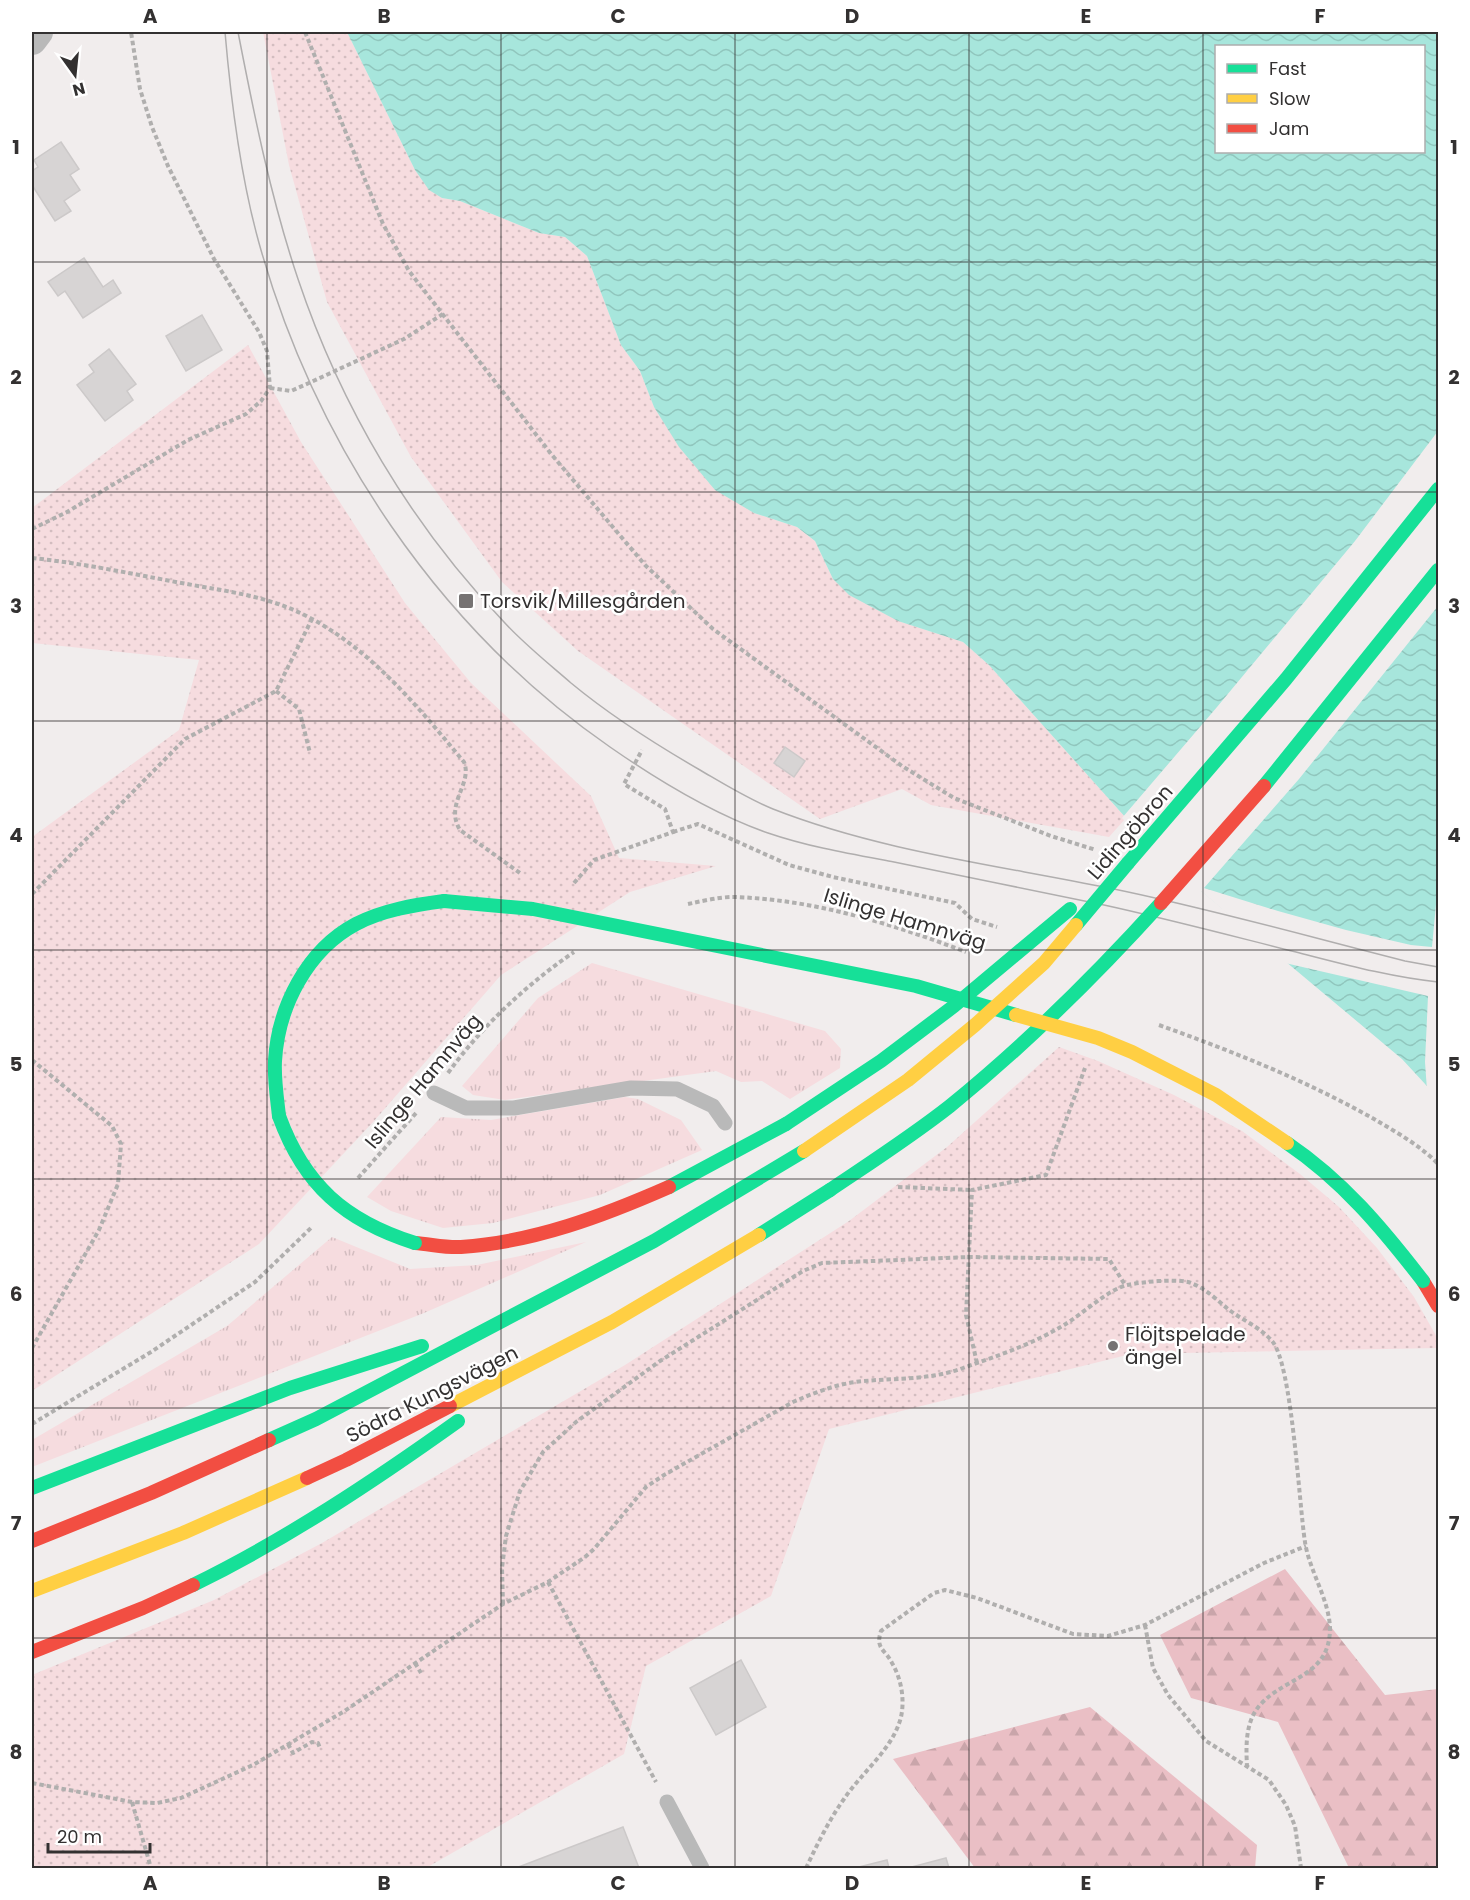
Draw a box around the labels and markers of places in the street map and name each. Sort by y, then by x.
place label: Torsvik/Millesgården [480,587,686,615]
marker: Torsvik/Millesgården [457,592,475,610]
place label: Flöjtspelade ängel [1125,1320,1246,1371]
marker: Flöjtspelade ängel [1106,1339,1120,1353]

